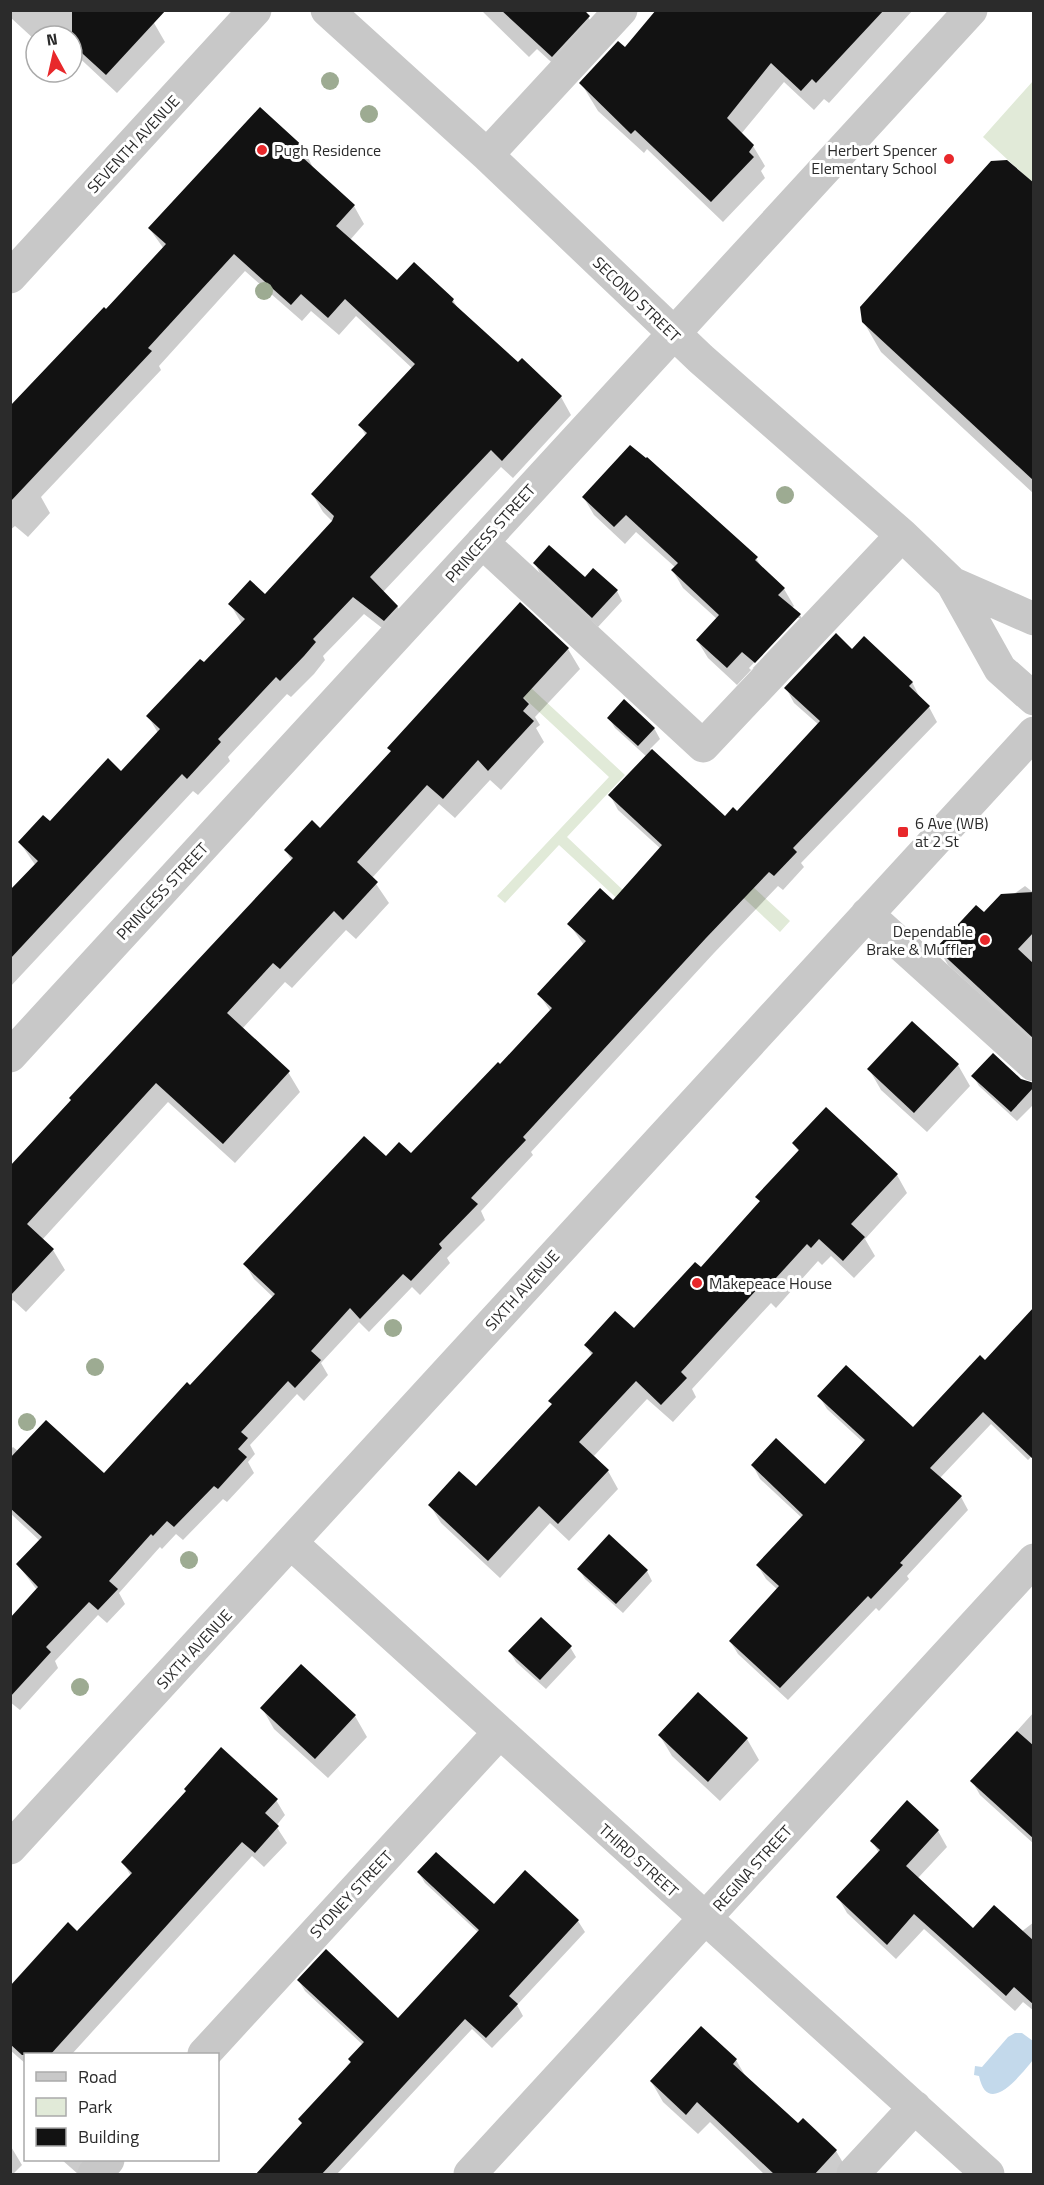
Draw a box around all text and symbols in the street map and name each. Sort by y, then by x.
north arrow [24,24,84,84]
text: N [45,26,59,52]
street label: SEVENTH AVENUE [81,89,185,198]
place label: Pugh Residence [274,138,381,162]
place label: Herbert Spencer Elementary School [811,138,937,180]
marker: Pugh Residence [255,143,269,157]
marker: Herbert Spencer Elementary School [942,152,956,166]
street label: SECOND STREET [588,251,687,348]
street label: PRINCESS STREET [439,478,541,588]
place label: 6 Ave (WB) at 2 St [915,811,988,853]
marker: 6 Ave (WB) at 2 St [896,825,910,839]
street label: PRINCESS STREET [110,836,214,945]
place label: Dependable Brake & Muffler [866,919,973,961]
marker: Dependable Brake & Muffler [978,933,992,947]
street label: SIXTH AVENUE [479,1244,565,1336]
place label: Makepeace House [709,1271,832,1295]
marker: Makepeace House [690,1276,704,1290]
street label: SIXTH AVENUE [151,1604,237,1694]
street label: THIRD STREET [594,1818,685,1903]
street label: REGINA STREET [707,1819,798,1917]
street label: SYDNEY STREET [304,1844,398,1943]
legend [24,2053,219,2161]
text: Road [78,2063,117,2090]
text: Park [78,2093,113,2120]
text: Building [78,2123,139,2150]

